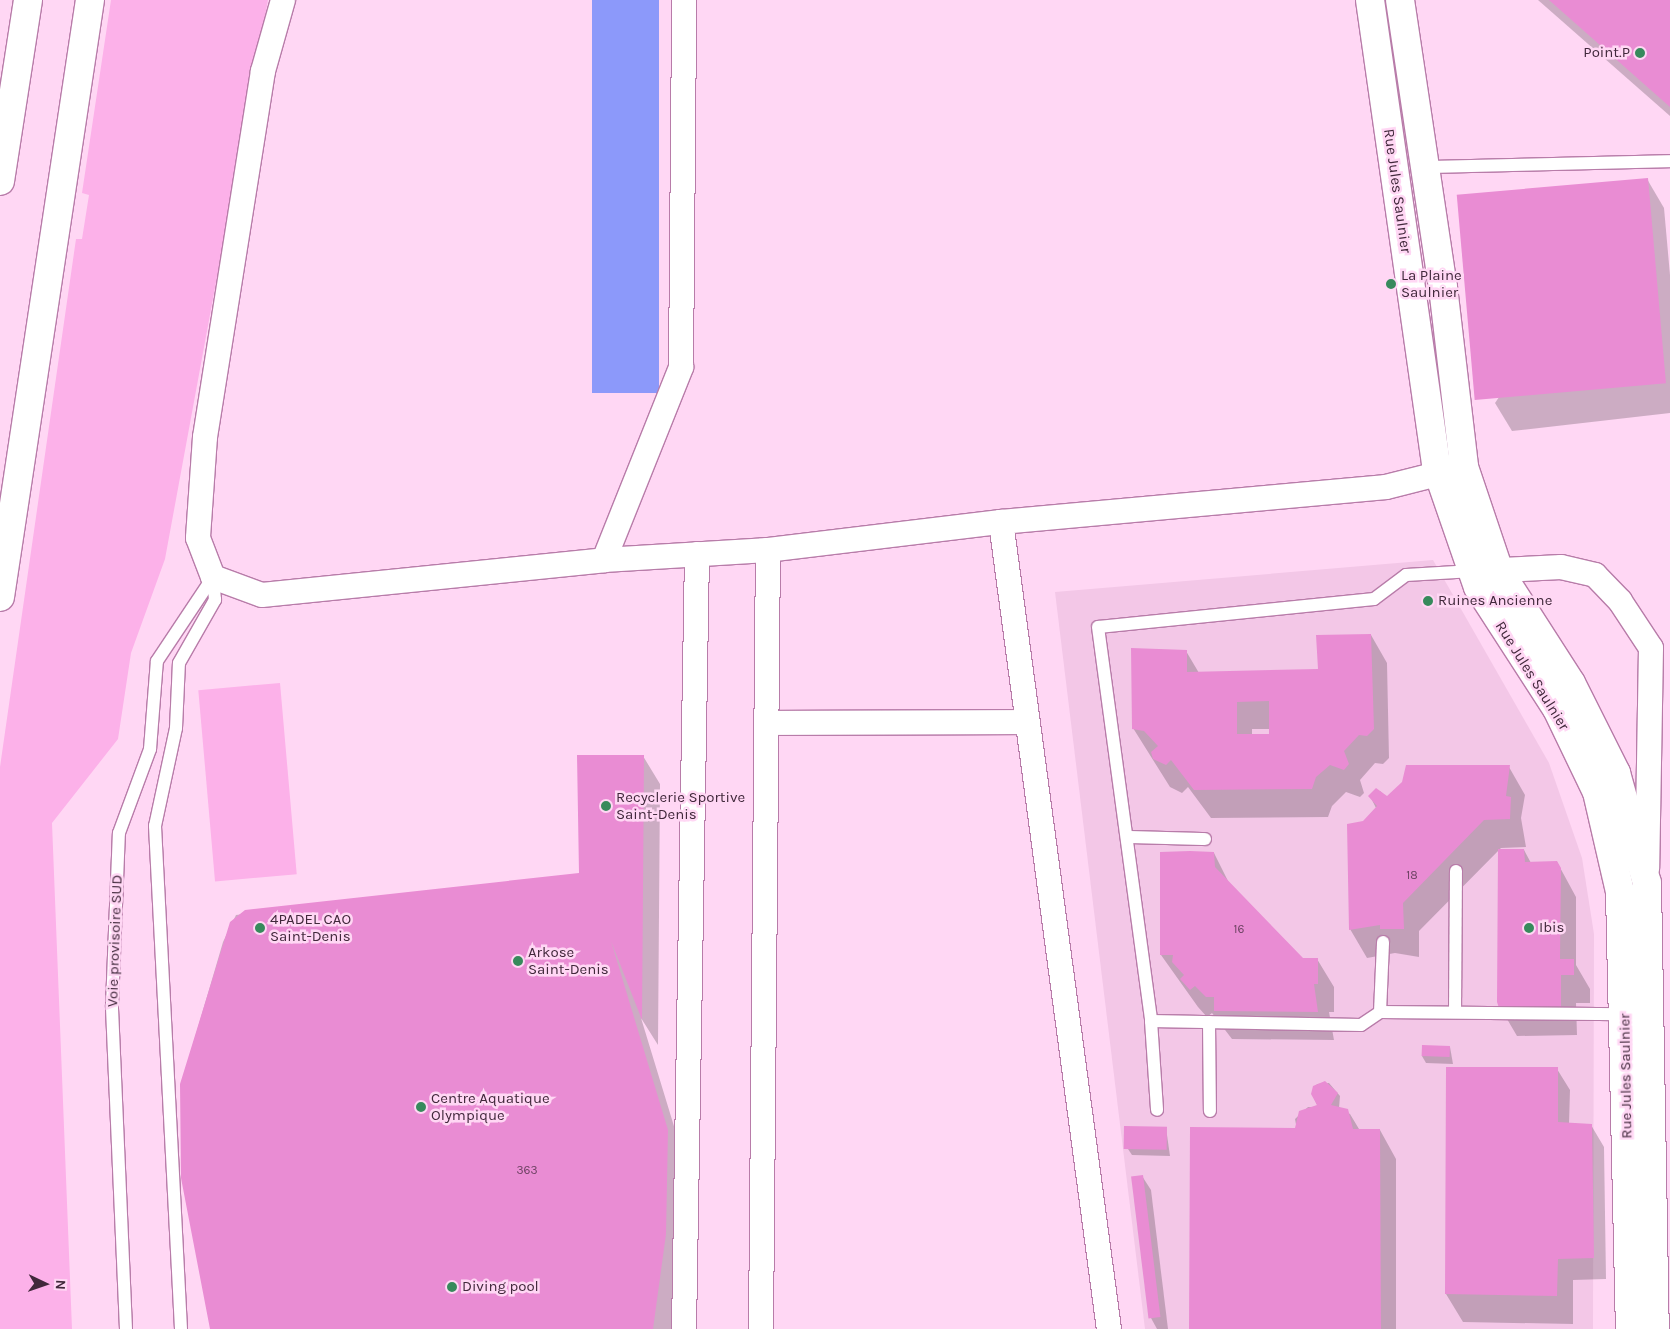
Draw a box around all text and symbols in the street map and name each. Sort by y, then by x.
place label: Point.P [1583,44,1630,62]
marker: Point.P [1634,47,1646,59]
street label: Rue Jules Saulnier [1379,128,1415,254]
place label: La Plaine Saulnier [1401,266,1462,301]
marker: La Plaine Saulnier [1385,278,1397,290]
place label: Ruines Ancienne [1438,592,1552,610]
marker: Ruines Ancienne [1422,595,1434,607]
street label: Rue Jules Saulnier [1491,618,1573,734]
place label: Recyclerie Sportive Saint-Denis [616,788,745,823]
marker: Recyclerie Sportive Saint-Denis [600,800,612,812]
house number: 18 [1406,869,1418,883]
street label: Voie provisoire SUD [104,875,126,1007]
place label: 4PADEL CAO Saint-Denis [270,910,351,945]
place label: Ibis [1539,919,1564,937]
marker: 4PADEL CAO Saint-Denis [254,922,266,934]
marker: Ibis [1523,922,1535,934]
house number: 16 [1234,923,1244,937]
place label: Arkose Saint-Denis [528,943,609,978]
marker: Arkose Saint-Denis [512,955,524,967]
street label: Rue Jules Saulnier [1616,1013,1636,1139]
place label: Centre Aquatique Olympique [431,1089,550,1124]
marker: Centre Aquatique Olympique [415,1101,427,1113]
house number: 363 [516,1164,538,1178]
north arrow [20,1259,70,1309]
place label: Diving pool [462,1278,539,1296]
text: N [52,1279,69,1290]
marker: Diving pool [446,1281,458,1293]

